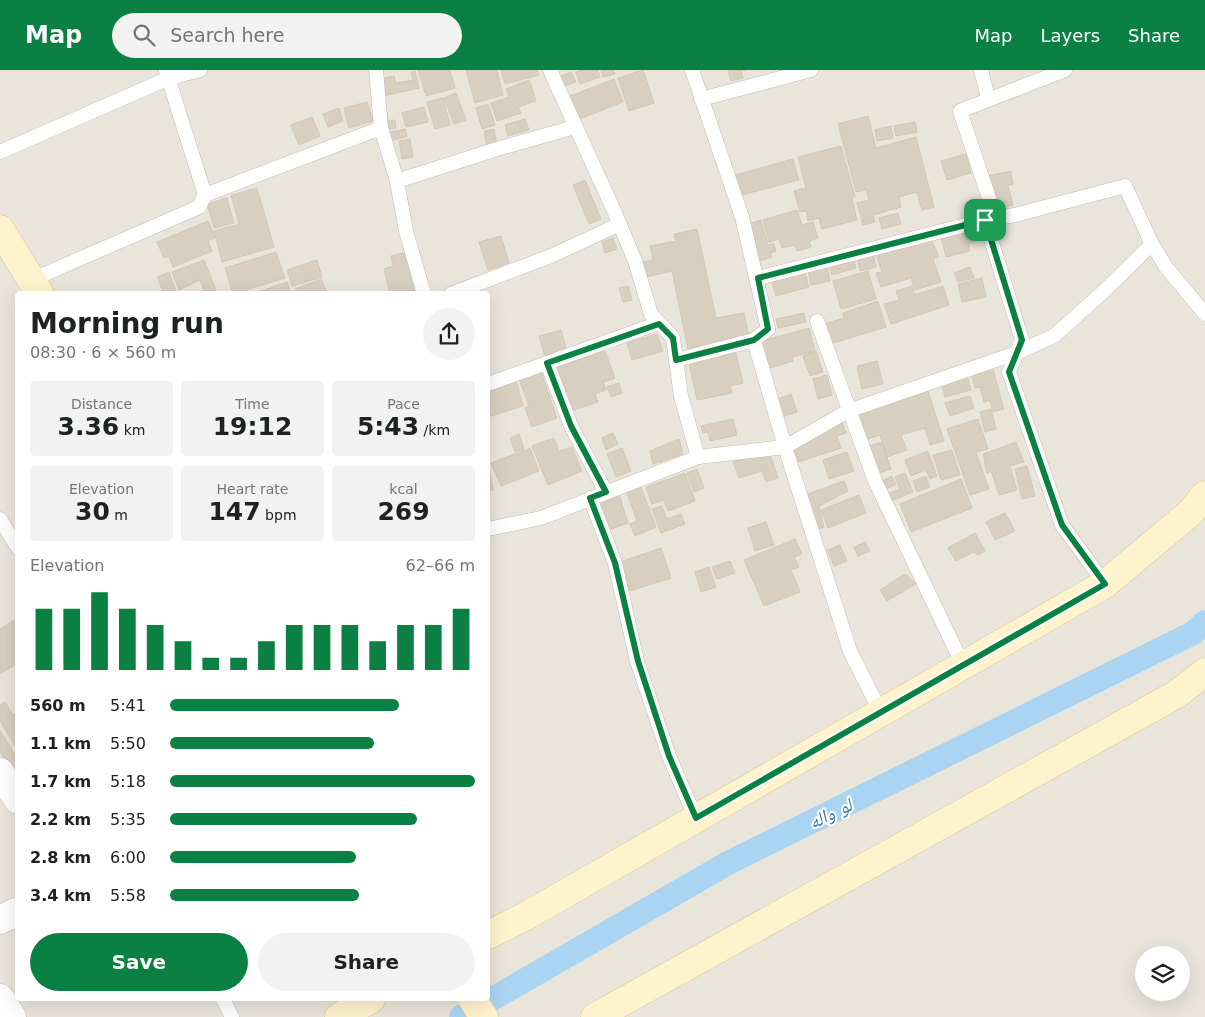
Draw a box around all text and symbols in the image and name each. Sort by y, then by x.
search box [112,13,462,58]
text: Map [25,21,82,49]
icon: search [130,21,158,49]
text: Search here [170,24,284,46]
text: Map [974,25,1012,46]
text: Layers [1040,25,1100,46]
text: Share [1128,25,1180,46]
pin [964,199,1006,241]
icon: arrive [971,206,999,234]
text: Morning run [30,307,224,340]
button: share [423,308,475,360]
text: 08:30 · 6 × 560 m [30,343,176,362]
text: Distance [71,396,132,412]
text: Time [235,396,270,412]
text: Pace [387,396,420,412]
text: 3.36 [58,412,119,441]
text: 19:12 [213,412,292,441]
text: 5:43 [357,412,419,441]
text: km [119,422,145,438]
text: /km [419,422,450,438]
text: Elevation [69,481,134,497]
text: Heart rate [217,481,288,497]
text: kcal [389,481,418,497]
text: 30 [75,497,110,526]
text: 147 [208,497,261,526]
text: 269 [377,497,430,526]
text: m [110,507,128,523]
text: bpm [261,507,297,523]
text: Elevation [30,556,104,575]
text: 62–66 m [406,556,475,575]
text: 560 m [30,696,86,715]
text: 5:41 [110,696,146,715]
text: 1.1 km [30,734,91,753]
text: 5:50 [110,734,146,753]
text: 1.7 km [30,772,91,791]
text: 5:18 [110,772,146,791]
water label: لو واله [805,792,857,833]
text: 2.2 km [30,810,91,829]
text: 5:35 [110,810,146,829]
text: 2.8 km [30,848,91,867]
text: 6:00 [110,848,146,867]
text: 3.4 km [30,886,91,905]
text: 5:58 [110,886,146,905]
button: Save [30,933,248,991]
button: Share [258,933,475,991]
map controls [1135,946,1190,1001]
button: layers [1135,946,1190,1001]

